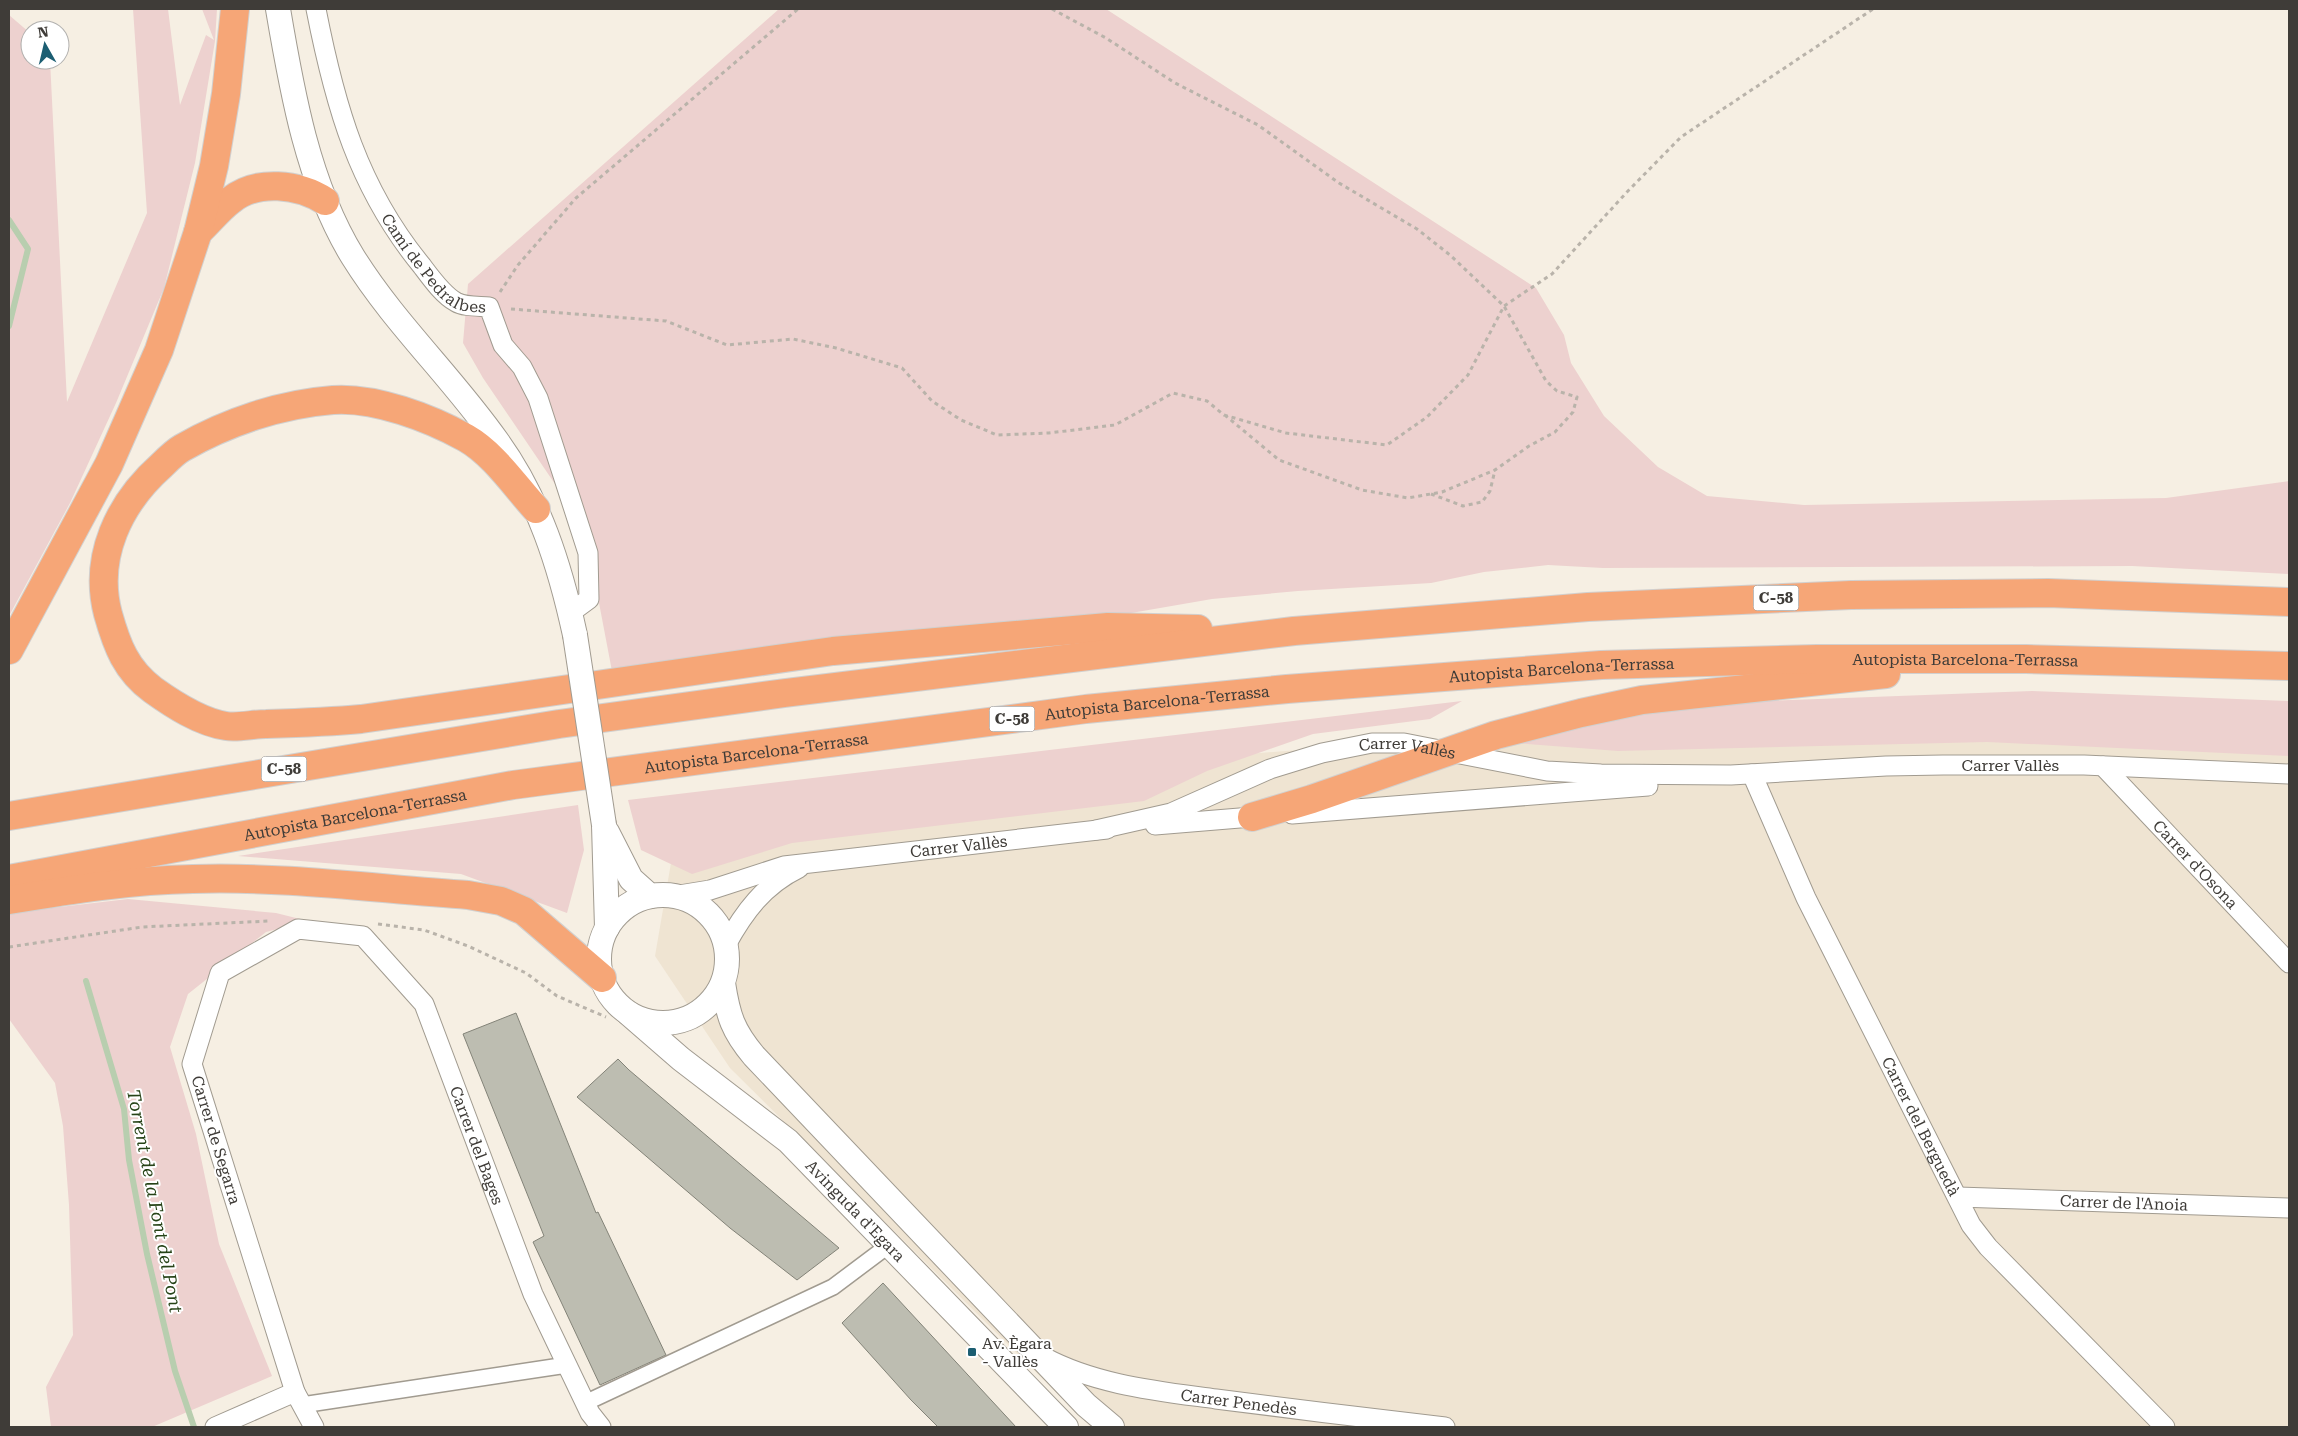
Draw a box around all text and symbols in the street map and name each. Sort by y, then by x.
north arrow [20,20,70,70]
text: N [37,23,50,41]
street label: Camí de Pedralbes [378,210,487,316]
road number: C-58 [1754,586,1798,610]
street label: Autopista Barcelona-Terrassa [1852,649,2079,670]
street label: Autopista Barcelona-Terrassa [1448,653,1675,686]
street label: Autopista Barcelona-Terrassa [1043,681,1271,724]
road number: C-58 [990,706,1034,732]
street label: Autopista Barcelona-Terrassa [643,728,870,777]
street label: Carrer Vallès [1357,734,1457,762]
road number: C-58 [262,756,306,782]
street label: Carrer Vallès [1961,756,2060,775]
street label: Autopista Barcelona-Terrassa [242,784,468,845]
street label: Carrer d'Osona [2149,816,2242,913]
street label: Carrer Vallès [909,831,1009,861]
street label: Carrer del Berguedà [1878,1054,1964,1199]
street label: Carrer de Segarra [187,1073,245,1207]
street label: Carrer del Bages [446,1083,508,1207]
water label: Torrent de la Font del Pont [123,1087,187,1315]
street label: Avinguda d'Egara [802,1156,909,1266]
street label: Carrer de l'Anoia [2060,1191,2189,1214]
place label: Av. Ègara - Vallès [982,1334,1052,1371]
marker: Av. Ègara - Vallès [966,1346,978,1358]
street label: Carrer Penedès [1179,1385,1298,1419]

